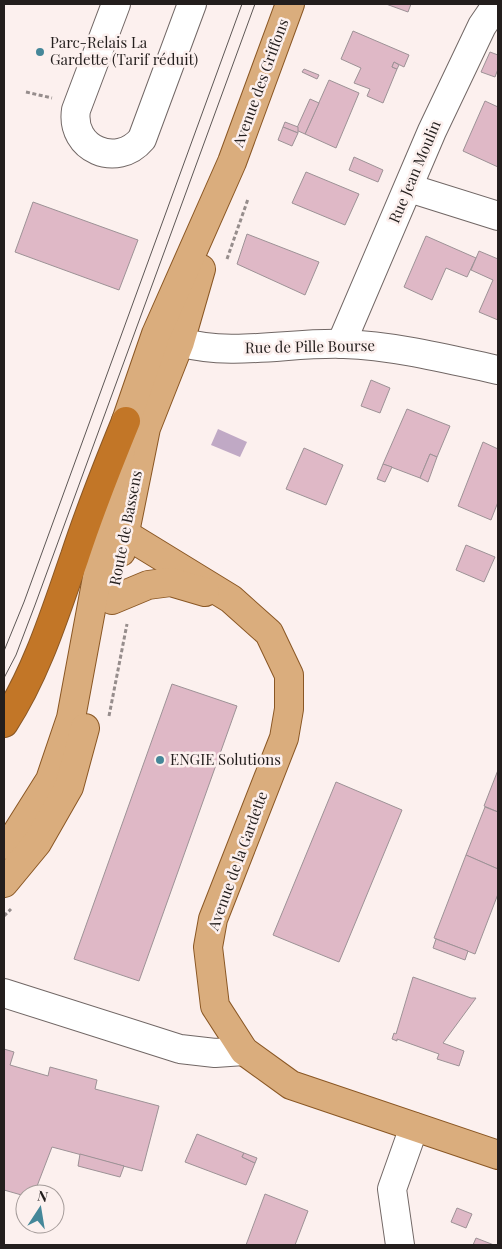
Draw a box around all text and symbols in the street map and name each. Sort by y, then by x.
street label: Avenue des Griffons [227,16,293,150]
place label: Parc-Relais La Gardette (Tarif réduit) [50,32,198,69]
marker: Parc-Relais La Gardette (Tarif réduit) [34,46,46,58]
street label: Rue Jean Moulin [383,117,445,226]
street label: Rue de Pille Bourse [245,335,375,357]
street label: Route de Bassens [104,469,146,587]
place label: ENGIE Solutions [170,749,281,769]
marker: ENGIE Solutions [154,754,166,766]
street label: Avenue de la Gardette [202,788,271,934]
north arrow [15,1184,65,1234]
text: N [36,1185,50,1206]

